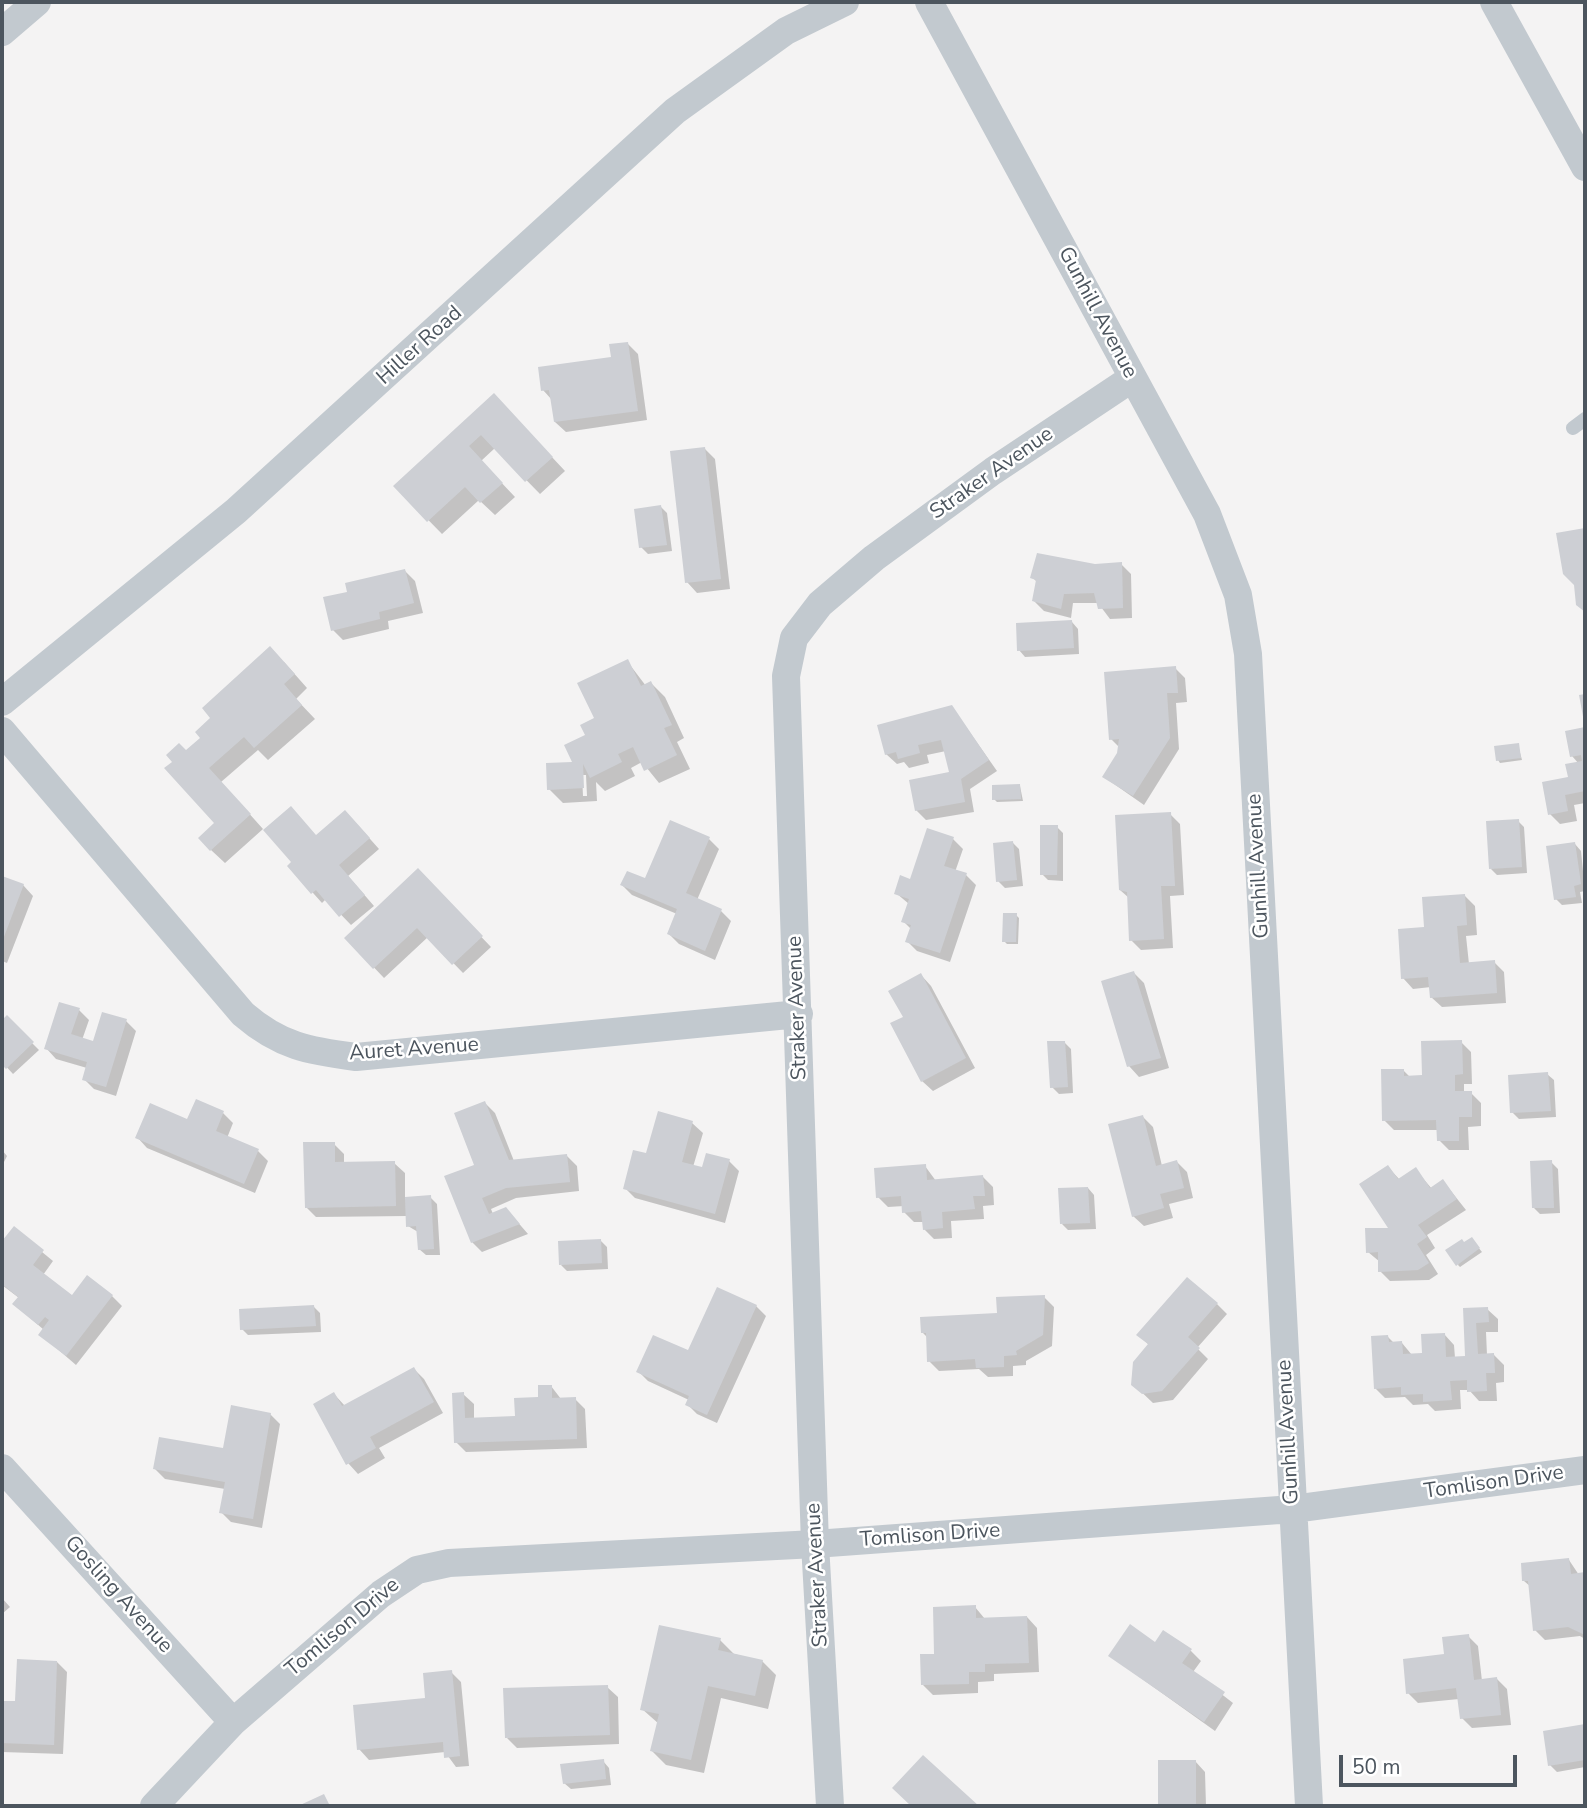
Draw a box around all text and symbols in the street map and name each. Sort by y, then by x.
street label: Gunhill Avenue [1052,243,1142,383]
street label: Hiller Road [372,301,468,391]
street label: Straker Avenue [926,422,1058,526]
street label: Gunhill Avenue [1243,793,1275,939]
street label: Straker Avenue [783,935,813,1081]
street label: Auret Avenue [348,1033,480,1067]
street label: Gunhill Avenue [1273,1359,1305,1505]
street label: Tomlison Drive [1423,1461,1565,1505]
street label: Straker Avenue [802,1502,834,1648]
street label: Tomlison Drive [859,1519,1001,1553]
street label: Gosling Avenue [59,1531,177,1659]
street label: Tomlison Drive [281,1573,405,1683]
scale bar [1342,1742,1520,1786]
text: 50 m [1352,1753,1401,1781]

